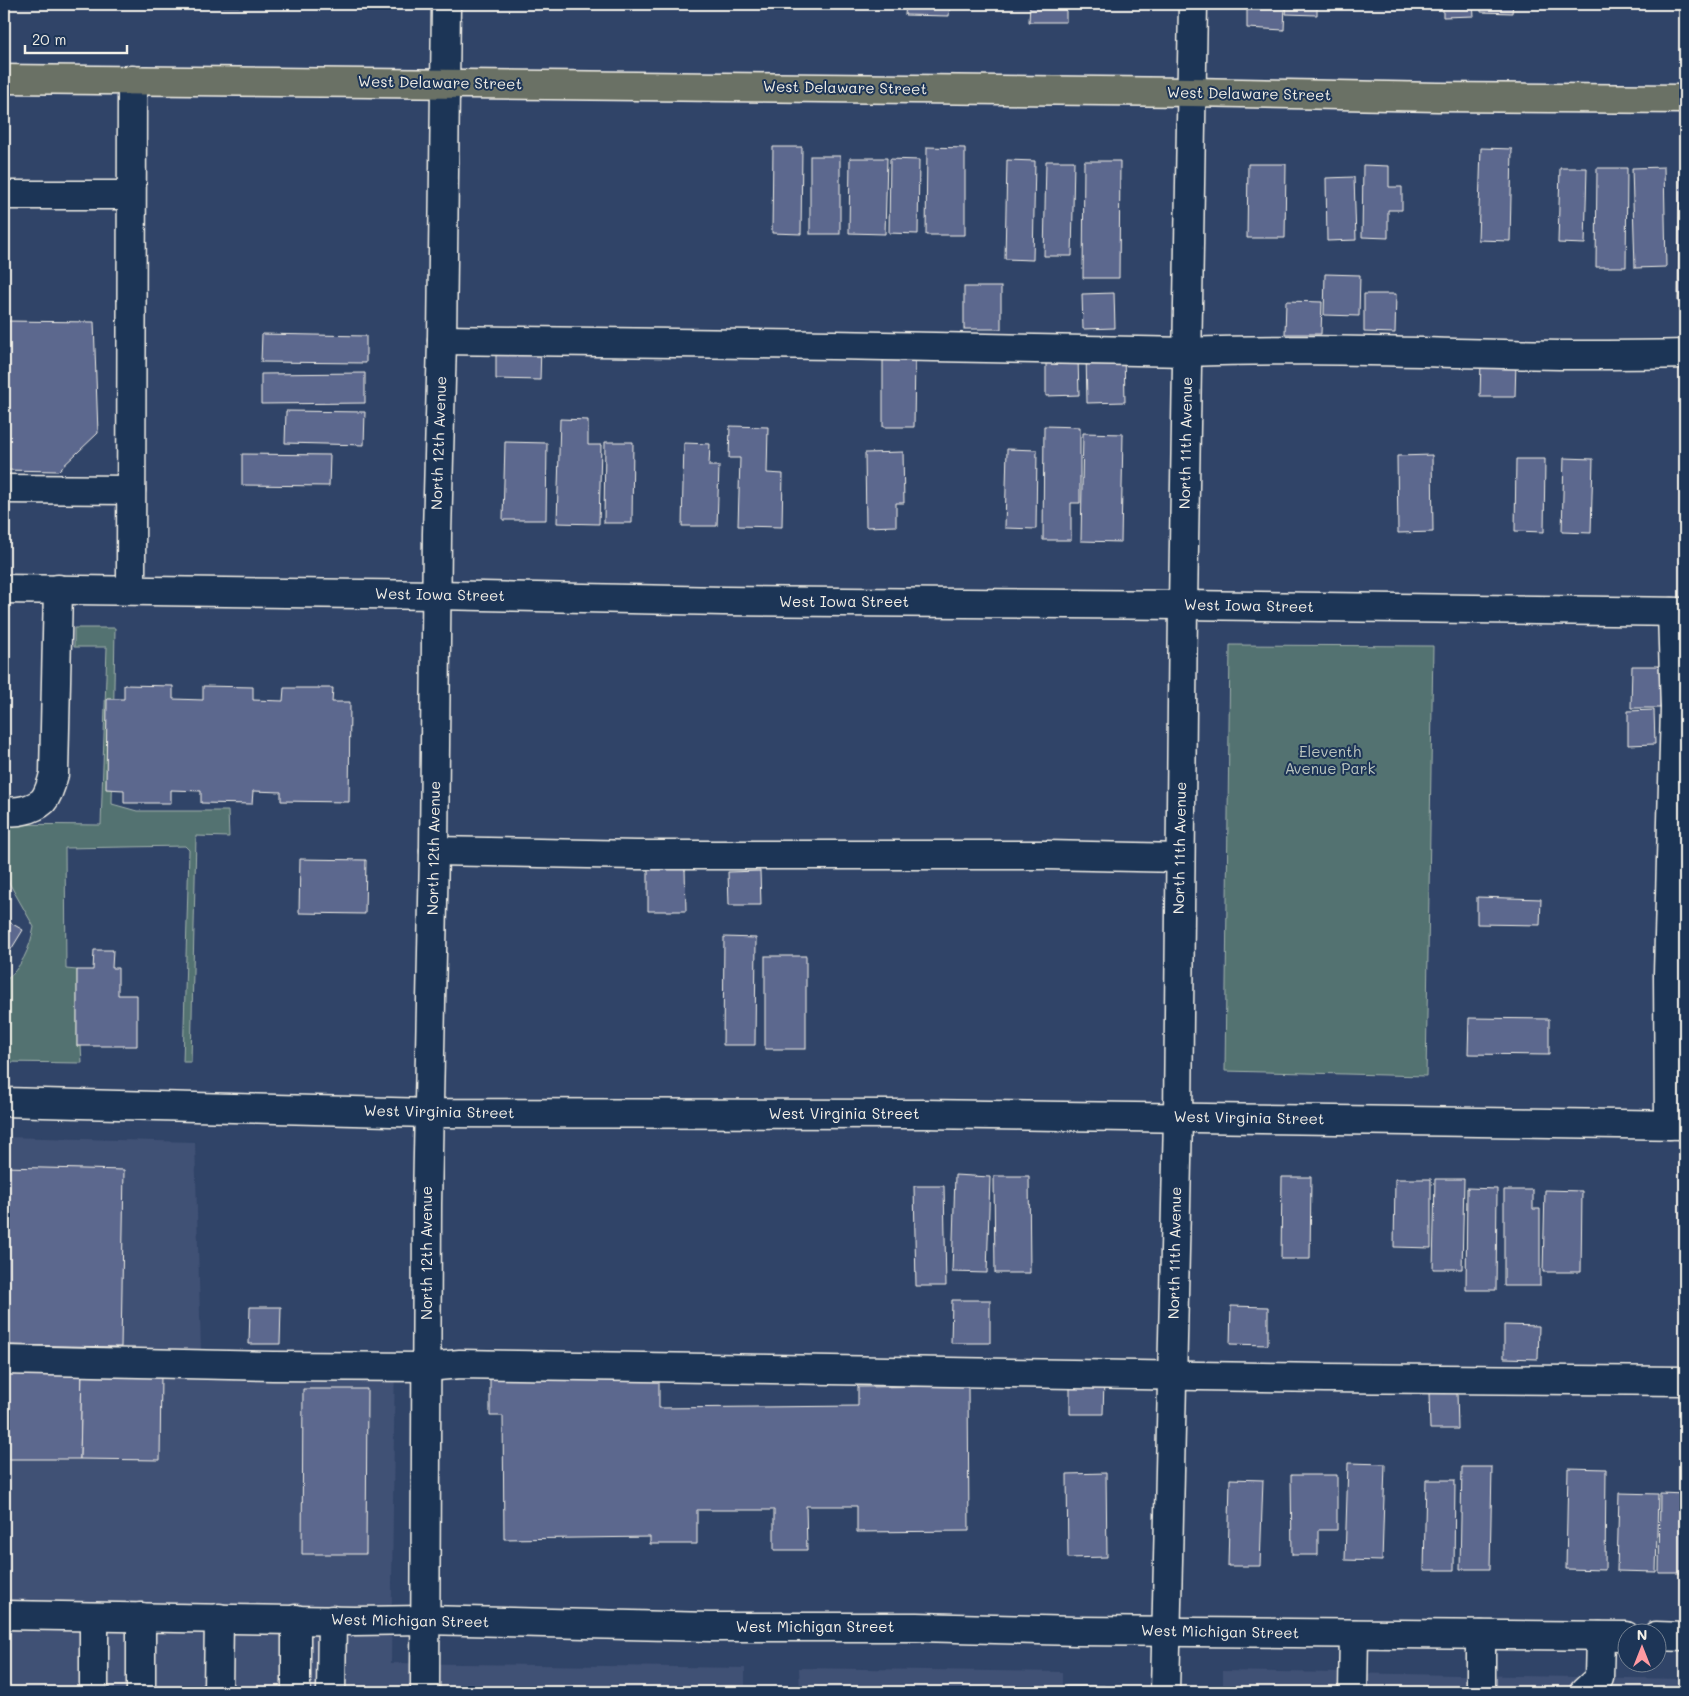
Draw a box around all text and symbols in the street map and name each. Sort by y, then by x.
scale bar [25,22,128,54]
text: 20 m [32,29,66,49]
street label: West Delaware Street [358,71,522,93]
street label: West Delaware Street [763,76,927,98]
street label: West Delaware Street [1167,82,1331,104]
street label: North 12th Avenue [426,376,450,510]
street label: North 11th Avenue [1174,377,1196,509]
street label: West Iowa Street [375,583,505,605]
street label: West Iowa Street [779,591,909,611]
street label: West Iowa Street [1184,594,1314,616]
park label: Eleventh Avenue Park [1285,741,1375,778]
street label: North 12th Avenue [422,781,444,915]
street label: North 11th Avenue [1168,782,1190,914]
street label: West Virginia Street [363,1100,515,1122]
street label: West Virginia Street [769,1103,920,1123]
street label: West Virginia Street [1173,1106,1325,1128]
street label: North 12th Avenue [416,1186,436,1320]
street label: North 11th Avenue [1163,1187,1185,1319]
street label: West Michigan Street [331,1609,489,1631]
street label: West Michigan Street [736,1616,894,1636]
street label: West Michigan Street [1141,1620,1299,1642]
north arrow [1616,1624,1666,1674]
text: N [1637,1625,1647,1644]

